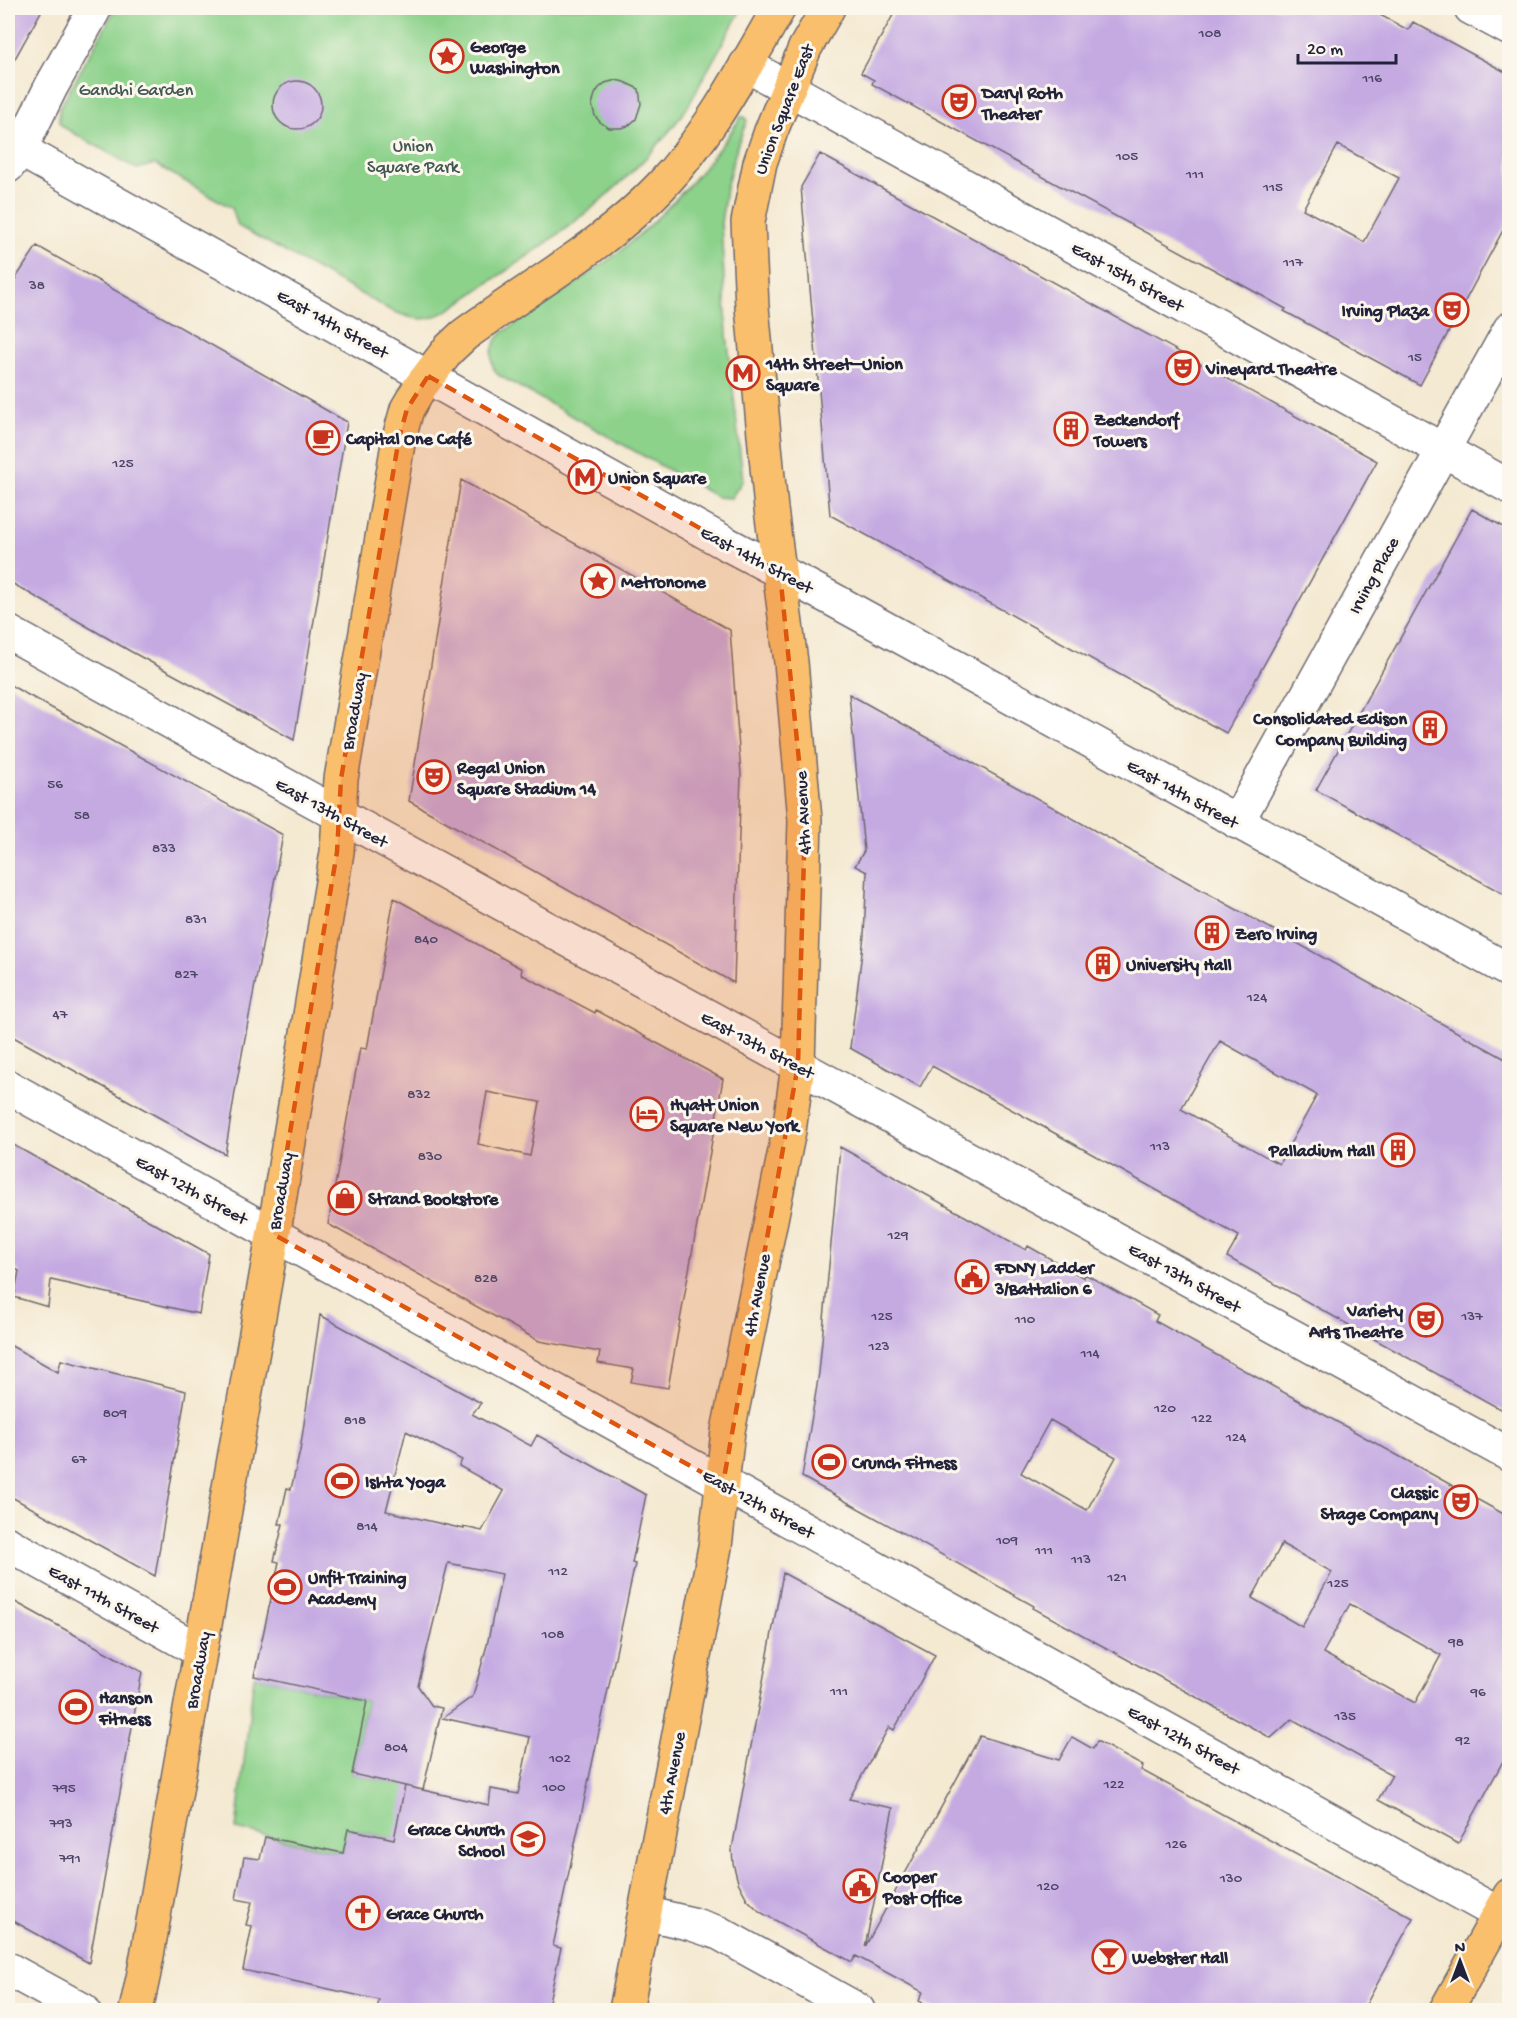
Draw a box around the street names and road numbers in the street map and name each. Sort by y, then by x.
street label: Union Square East [751,40,820,178]
street label: East 15th Street [1067,239,1188,319]
street label: East 14th Street [272,286,393,365]
street label: East 14th Street [696,523,817,600]
street label: Irving Place [1345,533,1405,618]
street label: Broadway [338,671,373,753]
street label: East 14th Street [1122,756,1243,835]
street label: 4th Avenue [792,770,817,855]
street label: East 13th Street [271,775,392,855]
street label: East 13th Street [697,1008,819,1086]
street label: Broadway [265,1151,300,1233]
street label: East 12th Street [131,1152,252,1231]
street label: East 13th Street [1124,1240,1245,1320]
street label: 4th Avenue [740,1252,777,1339]
street label: East 12th Street [698,1466,819,1545]
street label: East 11th Street [44,1561,163,1640]
street label: Broadway [182,1630,217,1712]
street label: East 12th Street [1123,1702,1244,1781]
street label: 4th Avenue [655,1730,692,1817]

